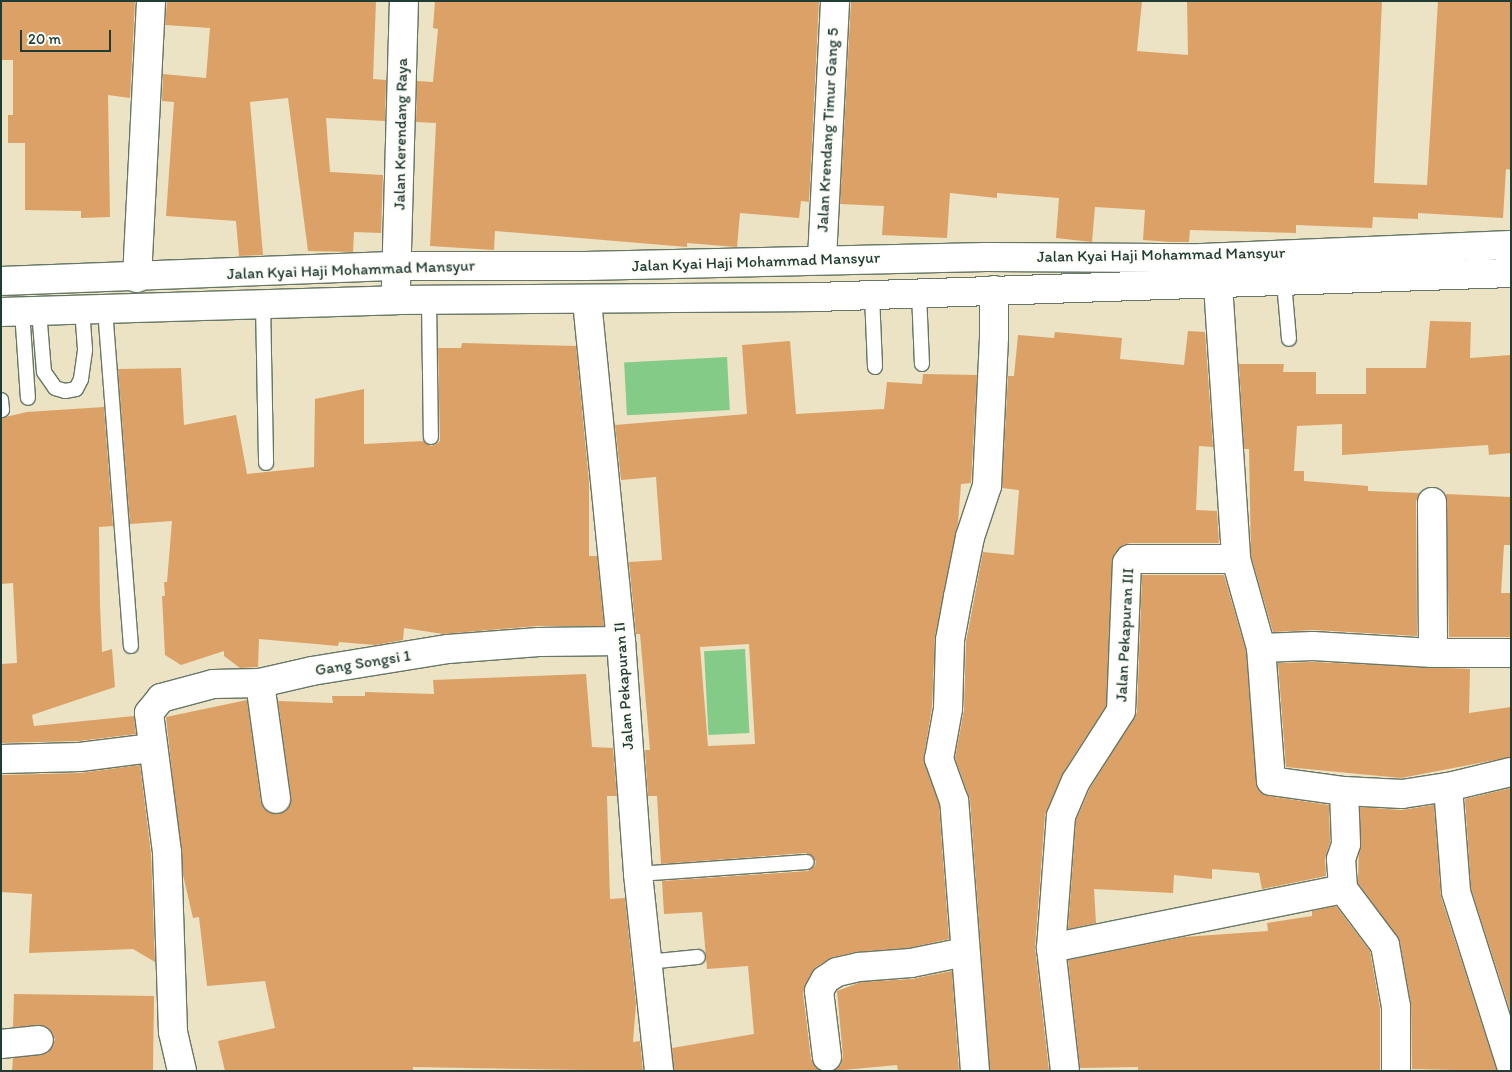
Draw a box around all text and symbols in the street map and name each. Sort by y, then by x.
scale bar [22,20,114,52]
street label: Jalan Krendang Timur Gang 5 [813,28,843,232]
text: 20 m [28,30,61,48]
street label: Jalan Kerendang Raya [390,58,412,210]
street label: Jalan Kyai Haji Mohammad Mansyur [1036,243,1286,267]
street label: Jalan Kyai Haji Mohammad Mansyur [631,248,881,276]
street label: Jalan Kyai Haji Mohammad Mansyur [226,256,476,284]
street label: Jalan Pekapuran III [1112,568,1138,702]
street label: Jalan Pekapuran II [610,622,638,750]
street label: Gang Songsi 1 [314,646,412,680]

